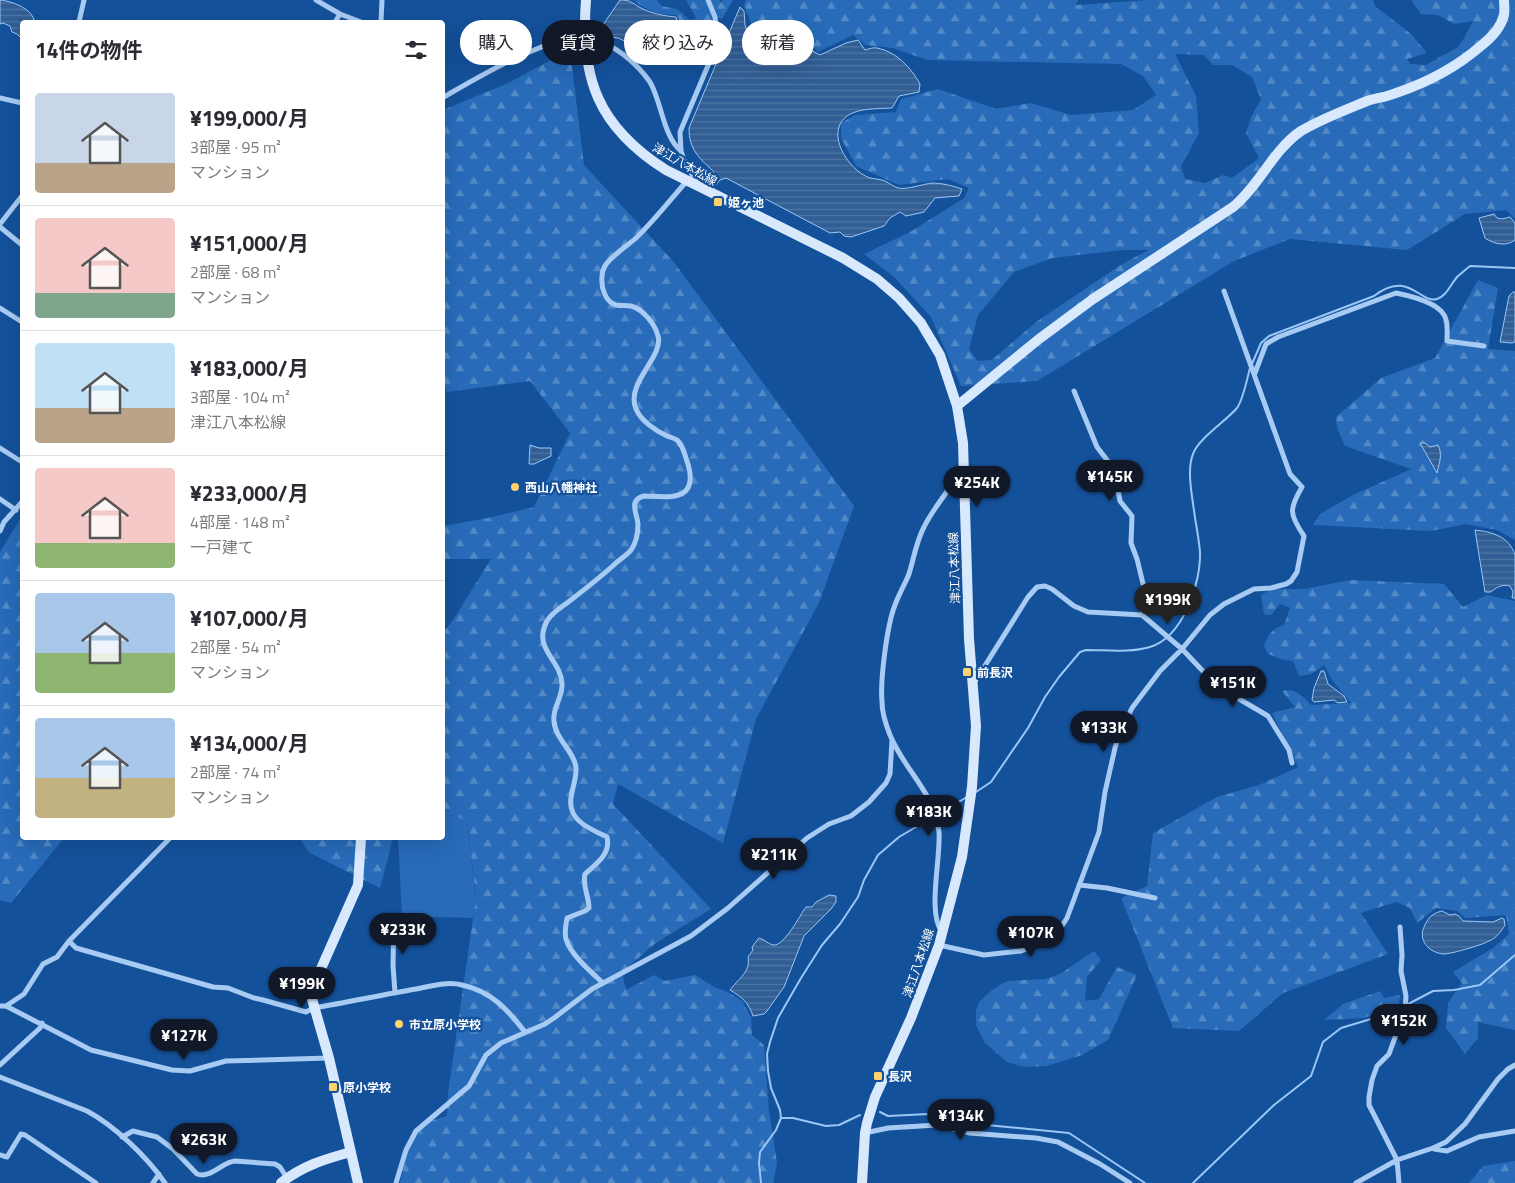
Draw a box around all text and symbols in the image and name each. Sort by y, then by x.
chip: 購入 [460,20,532,65]
chip: 賃貸 [542,20,614,65]
chip: 絞り込み [624,20,732,65]
chip: 新着 [742,20,814,65]
text: 14件の物件 [35,34,143,66]
icon: filters [402,36,430,64]
text: ¥199,000/月 [190,102,309,134]
icon: home [75,113,135,173]
text: 3部屋 · 95 m² [190,135,281,159]
street label: 津江八本松線 [649,138,721,190]
text: マンション [190,160,270,184]
place label: 姫ヶ池 [728,193,764,212]
marker: 姫ヶ池 [712,196,724,208]
text: ¥151,000/月 [190,227,309,259]
icon: home [75,238,135,298]
text: 2部屋 · 68 m² [190,260,281,284]
text: マンション [190,285,270,309]
text: ¥183,000/月 [190,352,309,384]
icon: home [75,363,135,423]
text: 3部屋 · 104 m² [190,385,290,409]
text: 津江八本松線 [190,410,286,434]
pin: ¥145K [1075,460,1145,502]
text: ¥145K [1087,464,1133,488]
pin: ¥254K [942,466,1012,508]
text: ¥254K [954,470,1000,494]
text: ¥233,000/月 [190,477,309,509]
place label: 西山八幡神社 [525,478,597,497]
marker: 西山八幡神社 [509,481,521,493]
icon: home [75,488,135,548]
text: 4部屋 · 148 m² [190,510,290,534]
street label: 津江八本松線 [943,532,965,604]
text: 一戸建て [190,535,254,559]
pin: ¥199K [1133,582,1203,625]
text: ¥199K [1145,587,1191,611]
text: ¥107,000/月 [190,602,309,634]
icon: home [75,613,135,673]
text: 2部屋 · 54 m² [190,635,281,659]
text: マンション [190,660,270,684]
place label: 前長沢 [977,663,1013,682]
marker: 前長沢 [961,666,973,678]
pin: ¥151K [1198,666,1268,708]
text: ¥151K [1210,670,1256,694]
pin: ¥133K [1069,710,1139,753]
text: ¥133K [1081,715,1127,739]
text: ¥134,000/月 [190,727,309,759]
icon: home [75,738,135,798]
text: 2部屋 · 74 m² [190,760,281,784]
text: マンション [190,785,270,809]
pin: ¥183K [894,794,964,837]
text: ¥183K [906,799,952,823]
pin: ¥211K [739,838,809,880]
text: ¥211K [751,842,797,866]
pin: ¥233K [368,912,438,955]
pin: ¥107K [996,916,1066,958]
text: ¥233K [380,917,426,941]
text: ¥107K [1008,920,1054,944]
street label: 津江八本松線 [897,926,939,1000]
pin: ¥199K [267,966,337,1009]
text: ¥199K [279,971,325,995]
pin: ¥152K [1369,1004,1439,1046]
text: ¥152K [1381,1008,1427,1032]
place label: 市立原小学校 [409,1015,481,1034]
pin: ¥127K [149,1018,219,1061]
marker: 市立原小学校 [393,1018,405,1030]
text: ¥127K [161,1023,207,1047]
place label: 長沢 [888,1067,912,1086]
marker: 長沢 [872,1070,884,1082]
place label: 原小学校 [343,1078,391,1097]
marker: 原小学校 [327,1081,339,1093]
pin: ¥134K [926,1098,996,1141]
text: ¥134K [938,1103,984,1127]
pin: ¥263K [169,1122,239,1165]
text: ¥263K [181,1127,227,1151]

